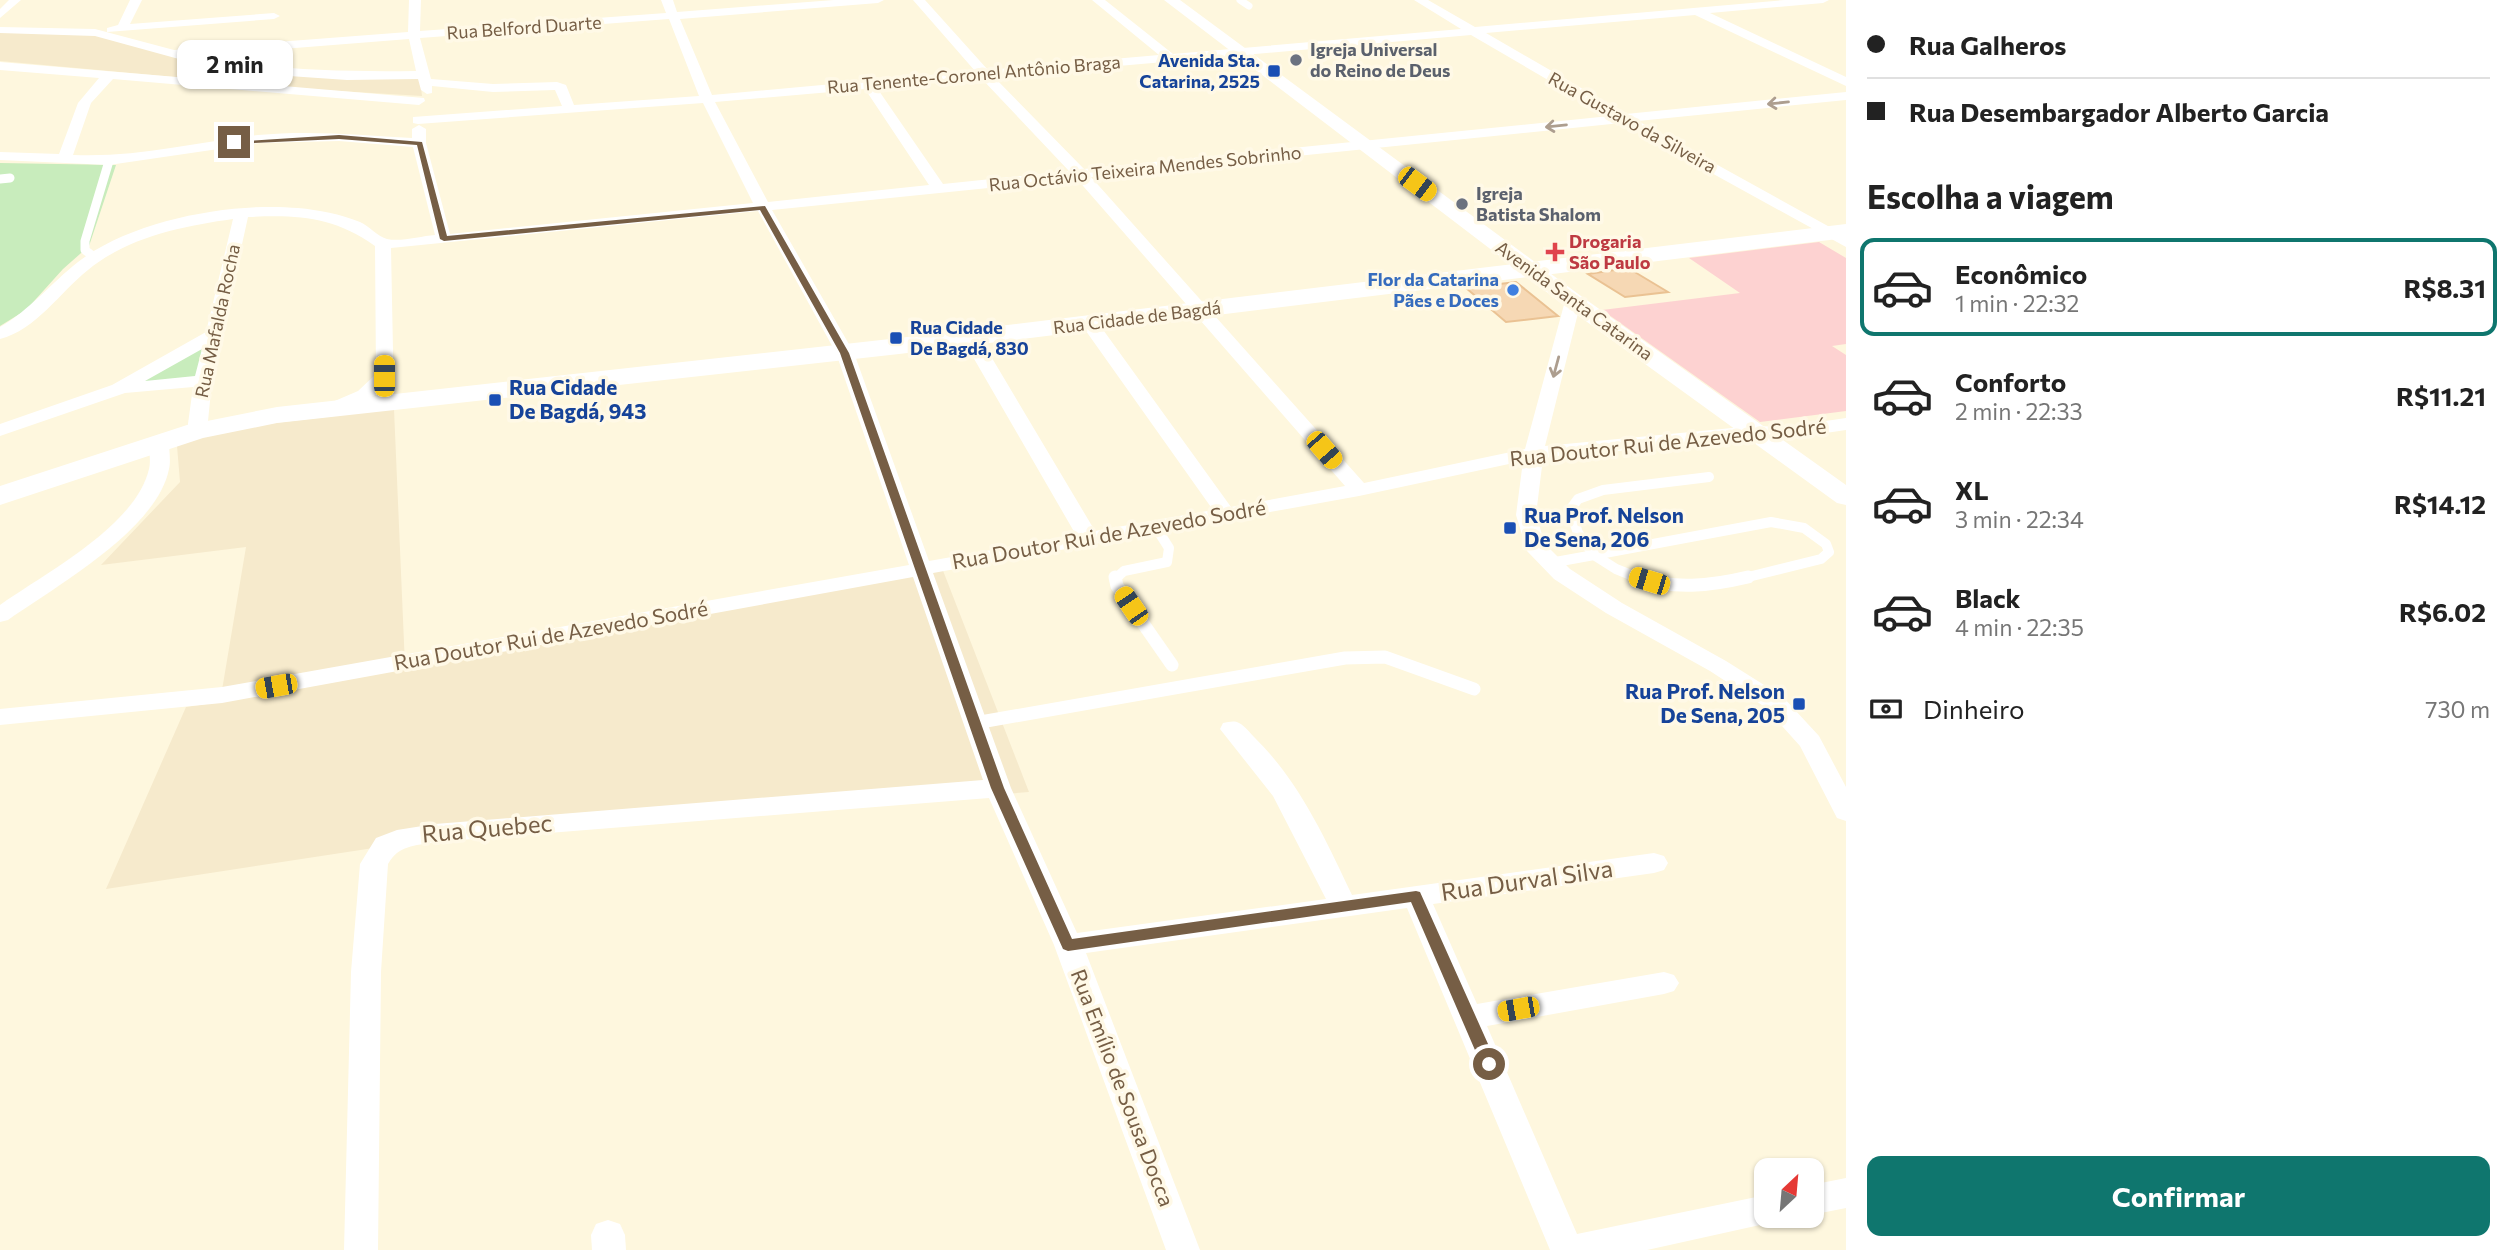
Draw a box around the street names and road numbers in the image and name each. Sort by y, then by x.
street label: Rua Belford Duarte [446,11,602,43]
street label: Rua Tenente-Coronel Antônio Braga [826,50,1122,98]
street label: Rua Gustavo da Silveira [1545,67,1720,177]
street label: Rua Octávio Teixeira Mendes Sobrinho [988,141,1302,195]
street label: Avenida Santa Catarina [1492,236,1657,365]
street label: Rua Mafalda Rocha [190,242,244,400]
street label: Rua Cidade de Bagdá [1052,296,1222,338]
street label: Rua Doutor Rui de Azevedo Sodré [1508,412,1827,471]
street label: Rua Doutor Rui de Azevedo Sodré [950,494,1268,573]
street label: Rua Doutor Rui de Azevedo Sodré [392,595,710,674]
street label: Rua Quebec [420,807,553,848]
street label: Rua Durval Silva [1439,853,1615,906]
street label: Rua Emílio de Sousa Docca [1067,965,1180,1210]

